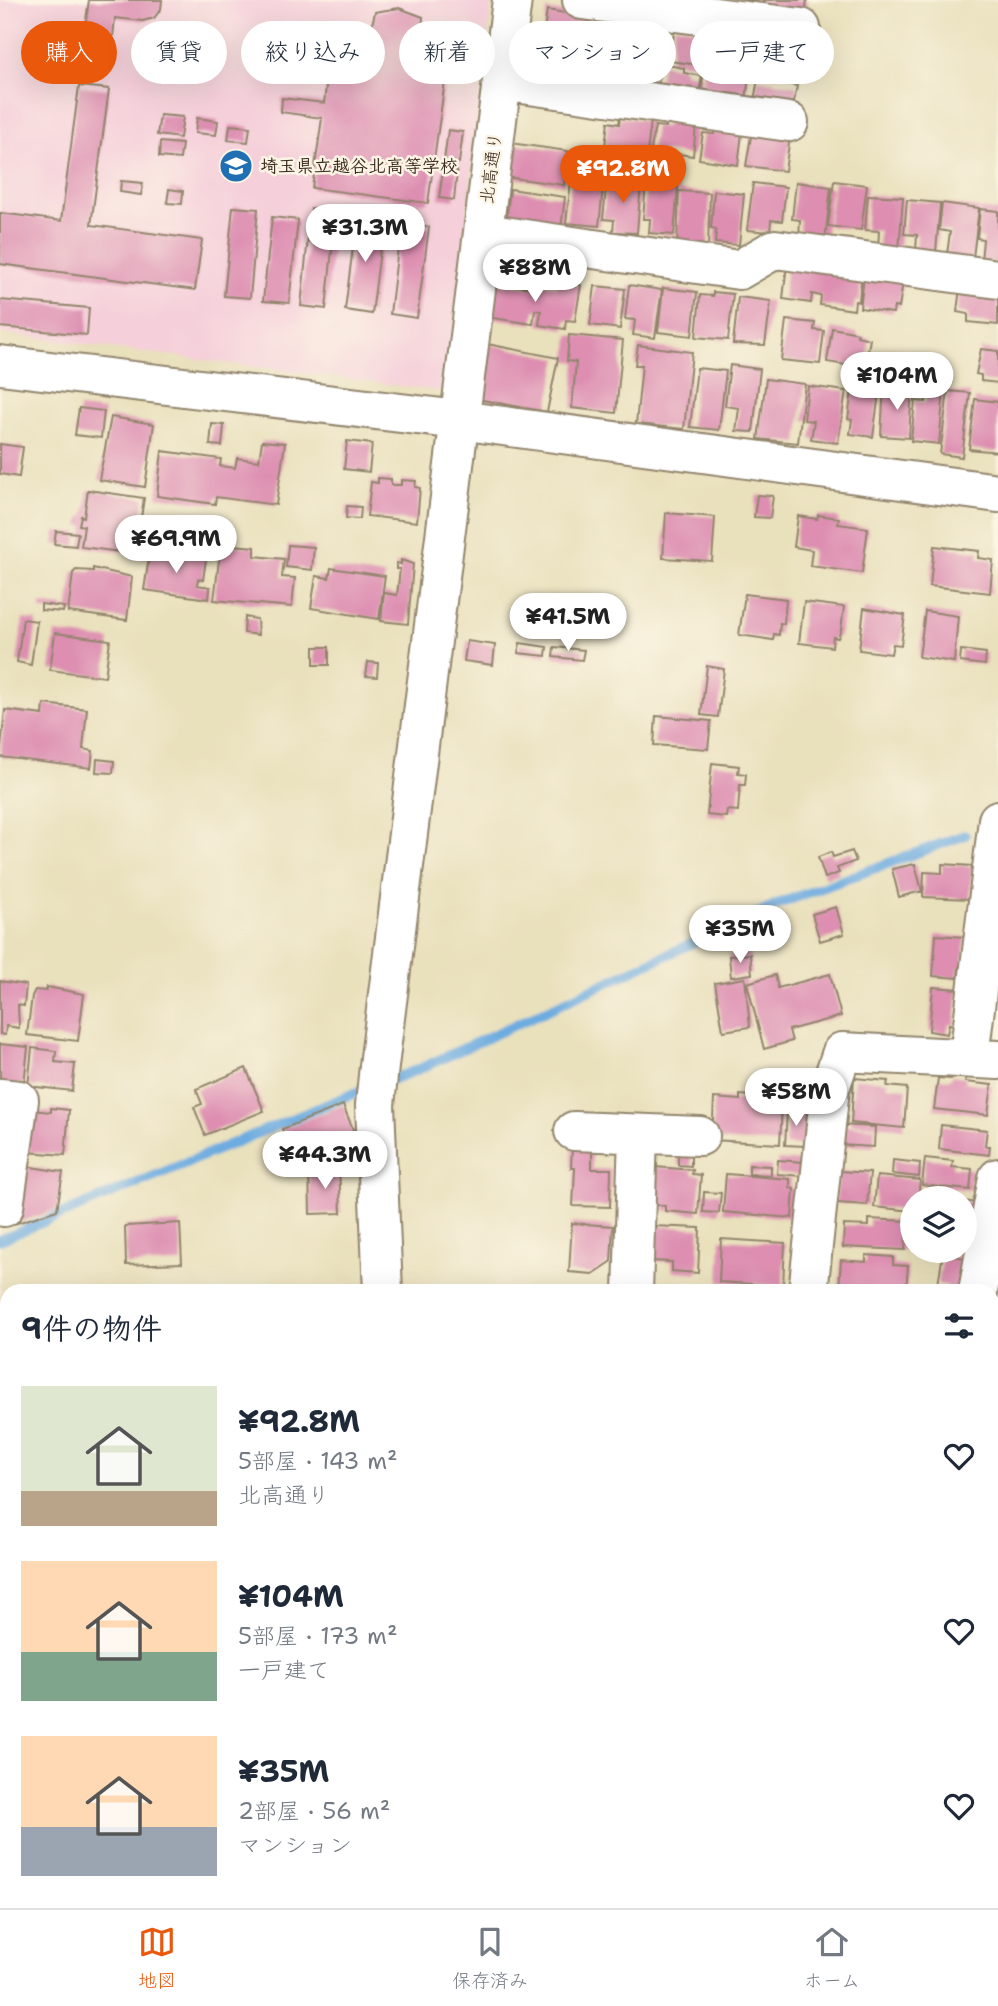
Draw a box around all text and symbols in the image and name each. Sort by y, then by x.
chip: 購入 [21,21,117,84]
chip: 賃貸 [131,21,227,84]
chip: 絞り込み [241,21,385,84]
chip: 新着 [399,21,495,84]
chip: マンション [509,21,676,84]
chip: 一戸建て [690,21,834,84]
street label: 北高通り [475,131,507,205]
pin: ¥92.8M [566,146,680,205]
school or university icon: 埼玉県立越谷北高等学校 [217,147,255,185]
text: ¥92.8M [576,153,670,183]
place label: 埼玉県立越谷北高等学校 [260,154,458,178]
pin: ¥31.3M [308,204,422,264]
text: ¥31.3M [322,212,408,242]
pin: ¥88M [494,244,576,304]
text: ¥88M [499,252,571,282]
pin: ¥104M [848,352,946,412]
text: ¥104M [856,360,938,390]
pin: ¥69.9M [119,516,233,575]
text: ¥69.9M [131,523,221,553]
pin: ¥41.5M [511,594,625,653]
text: ¥41.5M [526,601,610,631]
pin: ¥35M [699,906,781,965]
text: ¥35M [705,913,775,943]
pin: ¥58M [755,1068,837,1128]
text: ¥58M [761,1076,831,1106]
pin: ¥44.3M [268,1132,382,1191]
text: ¥44.3M [279,1139,371,1169]
map controls [900,1186,977,1263]
button: layers [900,1186,977,1263]
icon: filters [940,1307,978,1345]
text: 9件の物件 [21,1308,162,1349]
text: ¥92.8M [238,1401,360,1442]
icon: home [77,1414,161,1498]
icon: heart [940,1437,978,1475]
text: 5部屋 · 143 m² [238,1446,398,1476]
text: 北高通り [238,1480,330,1510]
text: ¥104M [238,1576,344,1617]
icon: home [77,1589,161,1673]
icon: heart [940,1612,978,1650]
text: 5部屋 · 173 m² [238,1621,397,1651]
text: 一戸建て [238,1655,330,1685]
text: ¥35M [238,1751,329,1792]
icon: home [77,1764,161,1848]
icon: heart [940,1787,978,1825]
text: 2部屋 · 56 m² [238,1796,390,1826]
text: マンション [238,1830,352,1860]
tab: 地図 [138,1923,176,1993]
tab: 保存済み [452,1923,528,1993]
tab: ホーム [804,1923,860,1993]

